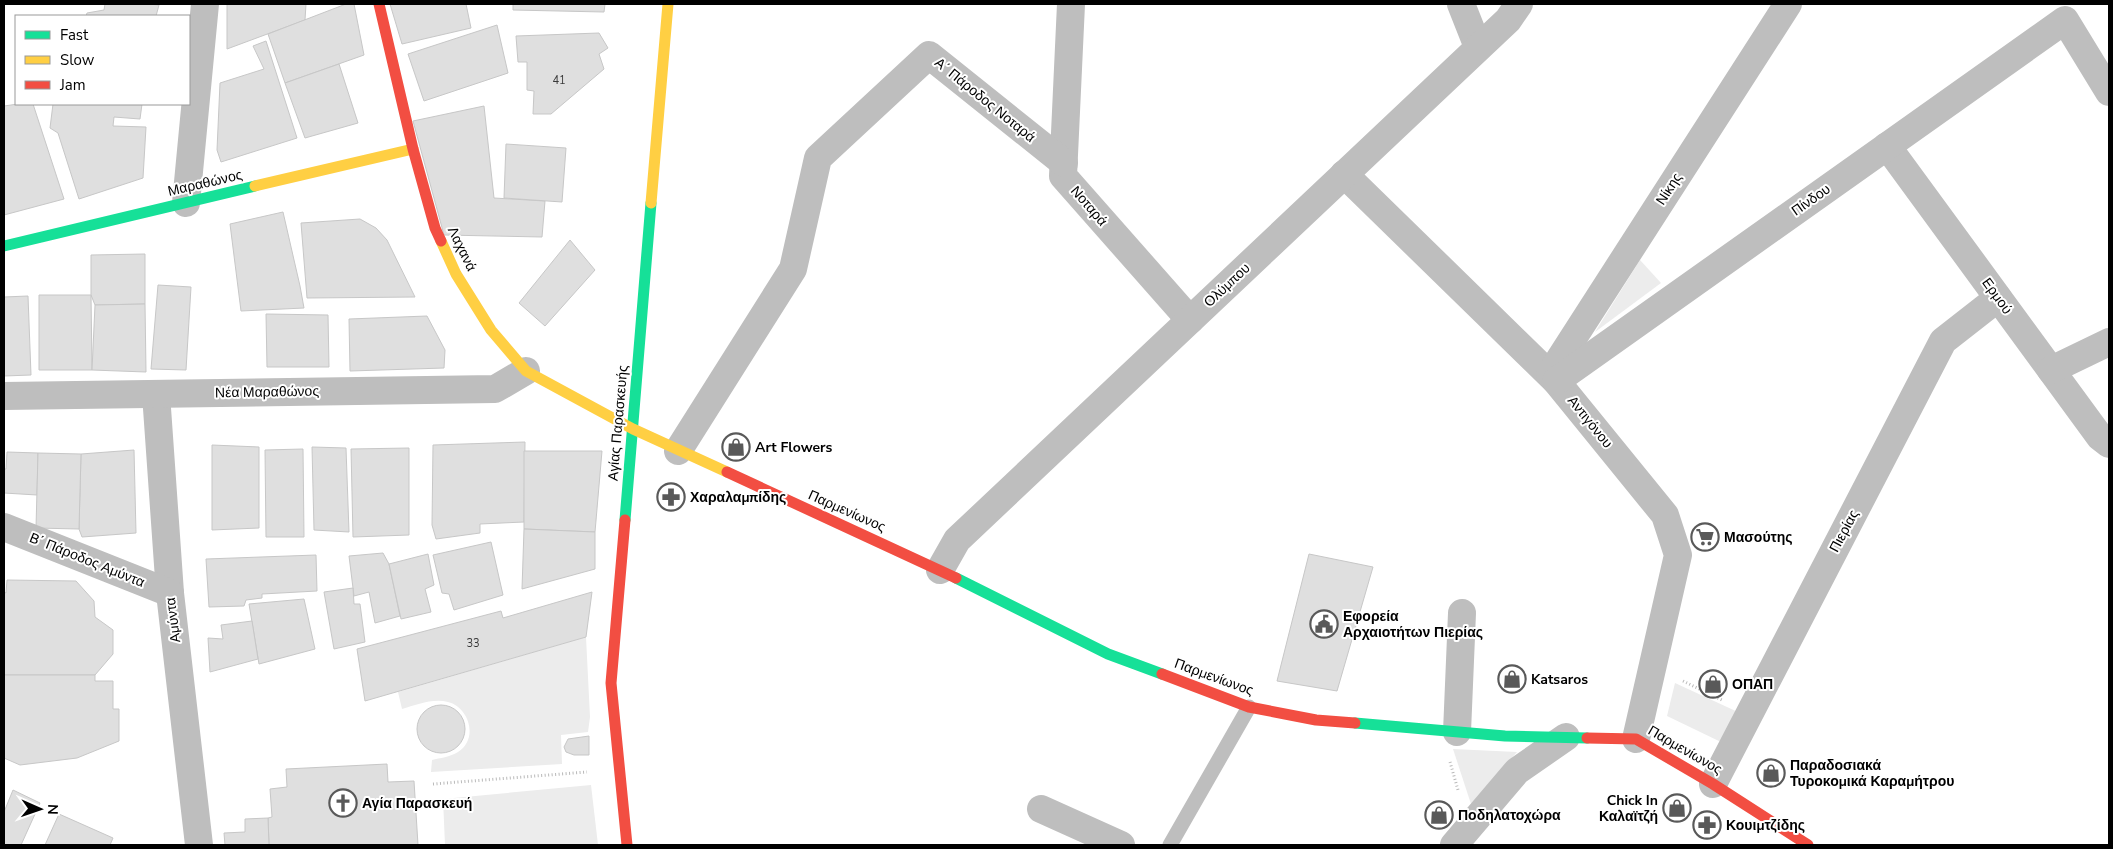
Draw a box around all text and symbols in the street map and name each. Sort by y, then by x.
legend [15,15,190,105]
text: Fast [60,25,89,45]
text: Slow [60,50,95,70]
street label: Α΄ Πάροδος Νοταρά [931,53,1039,147]
house number: 41 [552,73,566,88]
text: Jam [59,75,86,95]
street label: Μαραθώνος [166,165,244,201]
street label: Νίκης [1652,169,1687,209]
street label: Πίνδου [1788,180,1834,220]
street label: Νοταρά [1066,182,1112,230]
street label: Λαχανά [443,223,481,275]
street label: Ολύμπου [1200,259,1254,311]
street label: Ερμού [1977,274,2017,318]
street label: Αγίας Παρασκευής [603,364,633,482]
street label: Νέα Μαραθώνος [215,382,319,402]
street label: Αντιγόνου [1563,392,1617,452]
shop icon: Art Flowers [721,432,751,462]
place label: Art Flowers [755,438,832,457]
pharmacy icon: Χαραλαμπίδης [656,482,686,512]
street label: Παρμενίωνος [805,485,889,537]
place label: Χαραλαμπίδης [690,488,786,507]
street label: Πιερίας [1825,506,1863,555]
supermarket icon: Μασούτης [1690,522,1720,552]
street label: Β΄ Πάροδος Αμύντα [27,528,147,592]
place label: Μασούτης [1724,528,1793,547]
street label: Αμύντα [161,596,185,644]
place label: Εφορεία Αρχαιοτήτων Πιερίας [1343,607,1483,642]
public building icon: Εφορεία Αρχαιοτήτων Πιερίας [1309,609,1339,639]
house number: 33 [466,636,480,651]
street label: Παρμενίωνος [1172,654,1256,700]
shop icon: Katsaros [1497,664,1527,694]
shop icon: ΟΠΑΠ [1698,669,1728,699]
place label: Katsaros [1531,670,1588,689]
place label: ΟΠΑΠ [1732,675,1773,694]
street label: Παρμενίωνος [1644,721,1726,779]
place label: Παραδοσιακά Τυροκομικά Καραμήτρου [1790,756,1954,791]
shop icon: Παραδοσιακά Τυροκομικά Καραμήτρου [1756,758,1786,788]
north arrow [15,784,65,834]
church icon: Αγία Παρασκευή [328,788,358,818]
place label: Chick In Καλαϊτζή [1599,791,1658,826]
shop icon: Chick In Καλαϊτζή [1662,793,1692,823]
place label: Αγία Παρασκευή [362,794,472,813]
shop icon: Ποδηλατοχώρα [1424,800,1454,830]
text: N [43,804,62,815]
place label: Ποδηλατοχώρα [1458,806,1561,825]
pharmacy icon: Κουιμτζίδης [1692,810,1722,840]
place label: Κουιμτζίδης [1726,816,1805,835]

